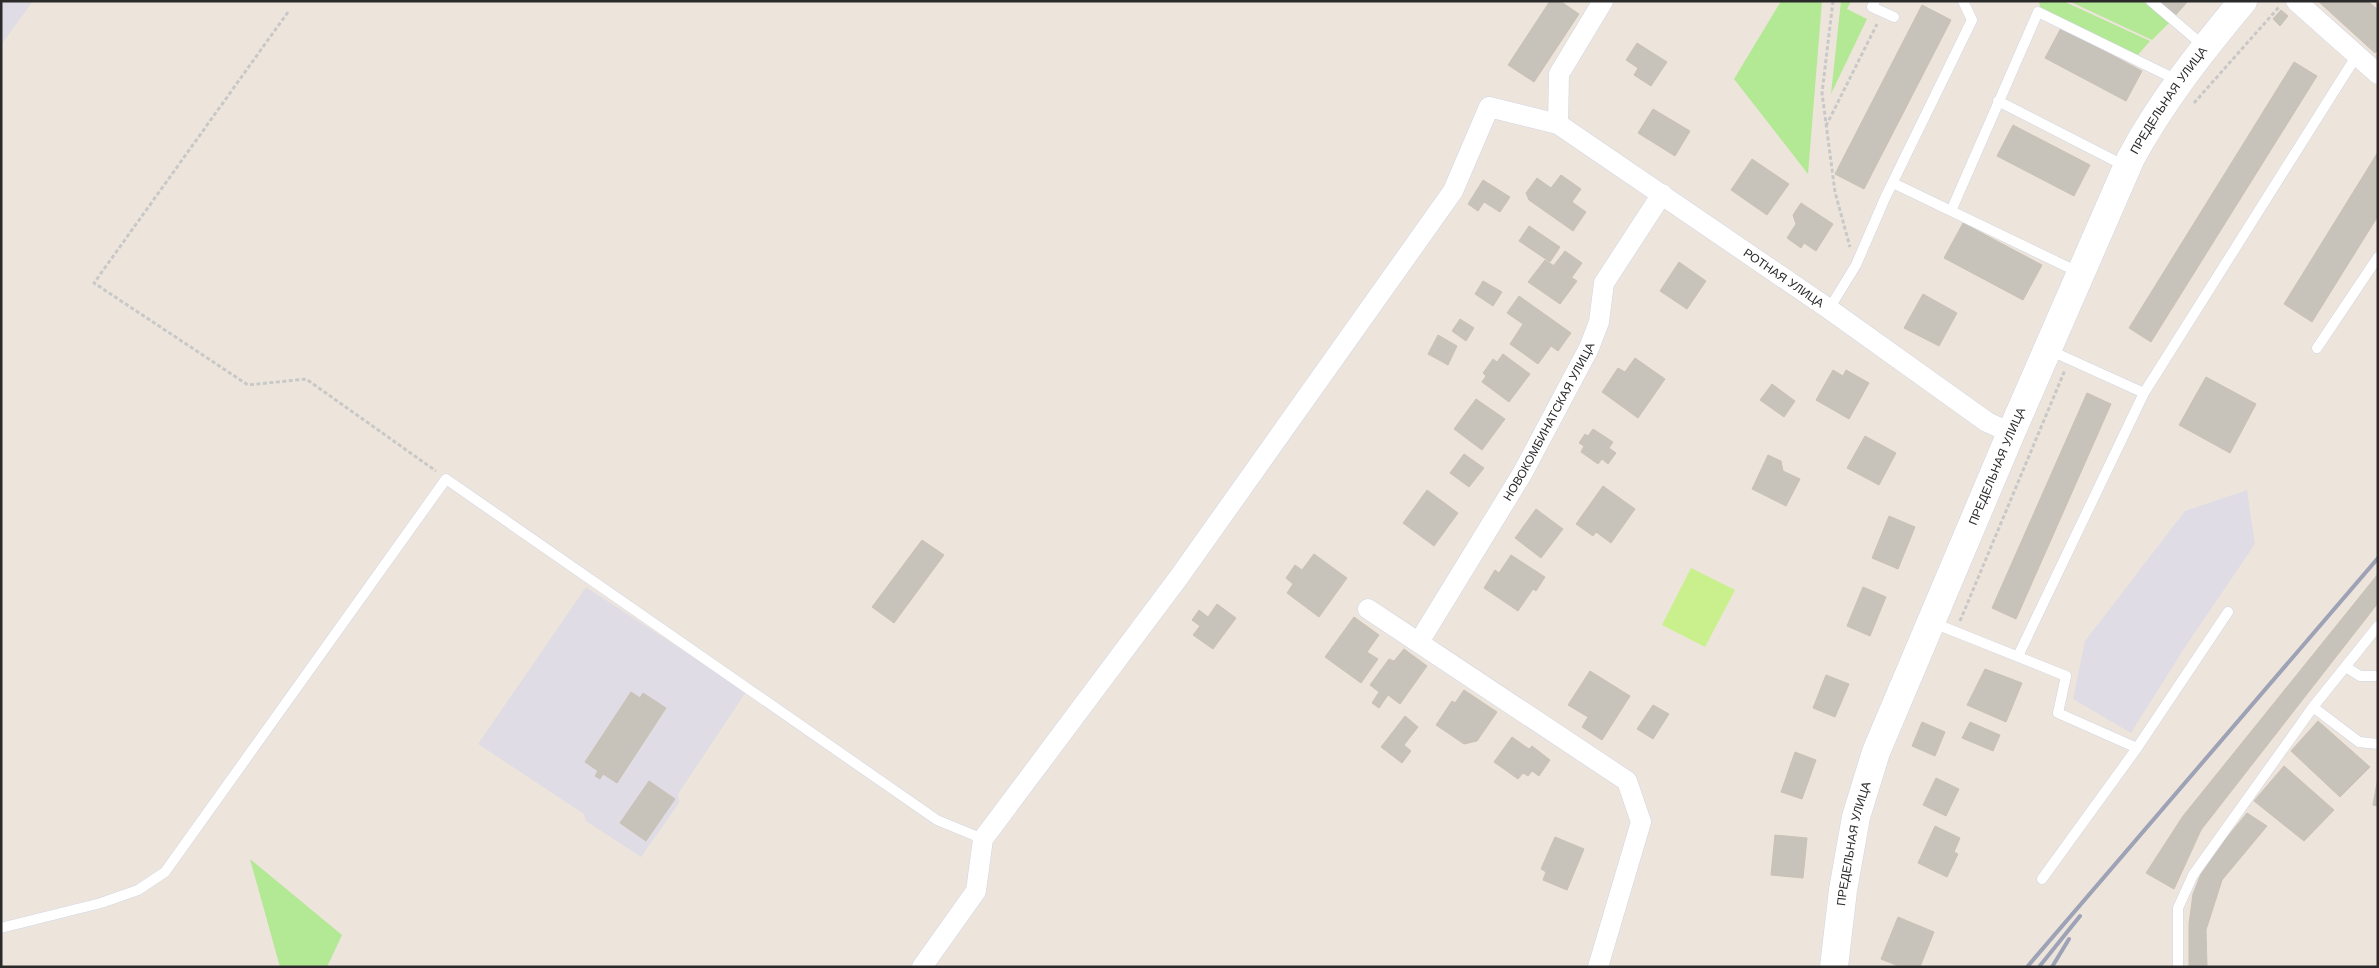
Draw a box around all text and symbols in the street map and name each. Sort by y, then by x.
street label: ПРЕДЕЛЬНАЯ УЛИЦА [2128,44,2210,157]
street label: РОТНАЯ УЛИЦА [1741,246,1827,311]
street label: НОВОКОМБИНАТСКАЯ УЛИЦА [1500,341,1597,503]
street label: ПРЕДЕЛЬНАЯ УЛИЦА [1966,405,2028,527]
street label: ПРЕДЕЛЬНАЯ УЛИЦА [1834,780,1873,907]

